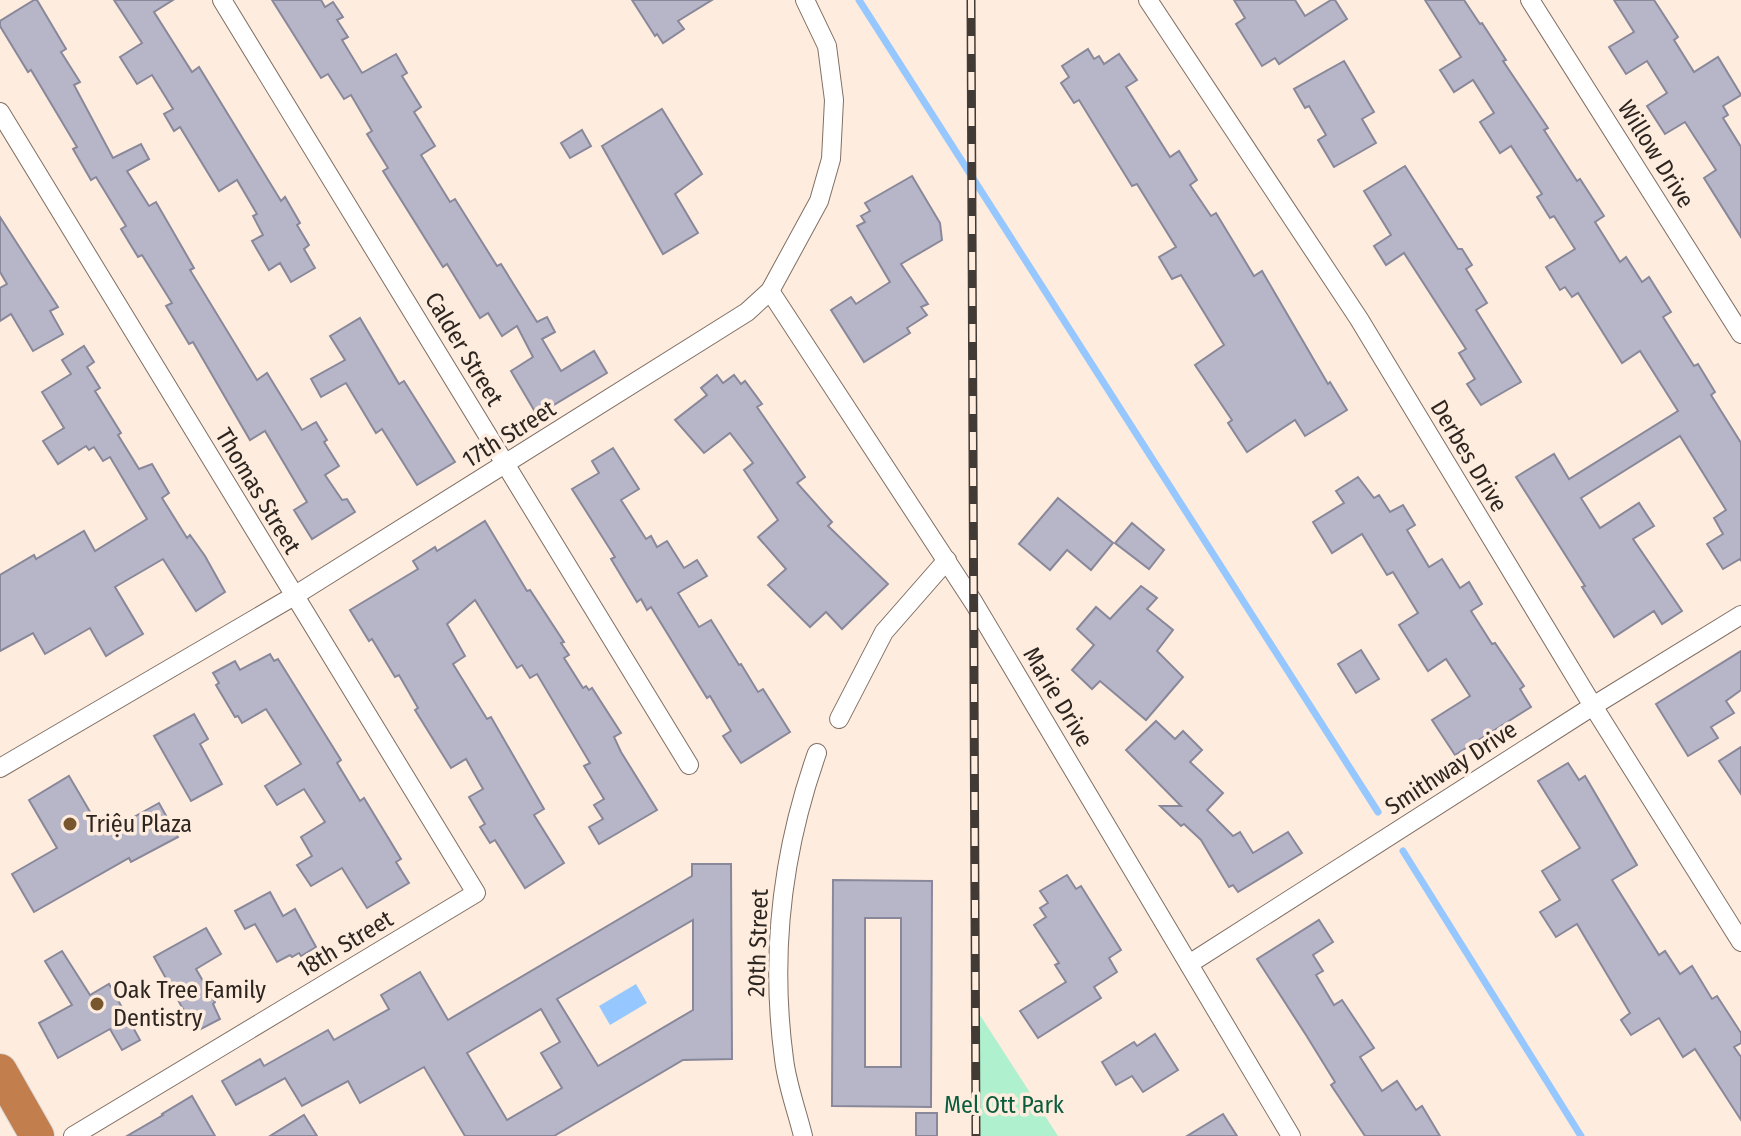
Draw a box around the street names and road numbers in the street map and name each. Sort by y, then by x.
street label: Willow Drive [1612,95,1700,213]
street label: Calder Street [419,287,509,411]
street label: 17th Street [457,394,561,473]
street label: Derbes Drive [1425,395,1513,517]
street label: Thomas Street [210,423,306,559]
street label: Marie Drive [1017,642,1099,752]
street label: Smithway Drive [1380,715,1522,821]
street label: 20th Street [742,888,774,998]
street label: 18th Street [292,904,398,983]

